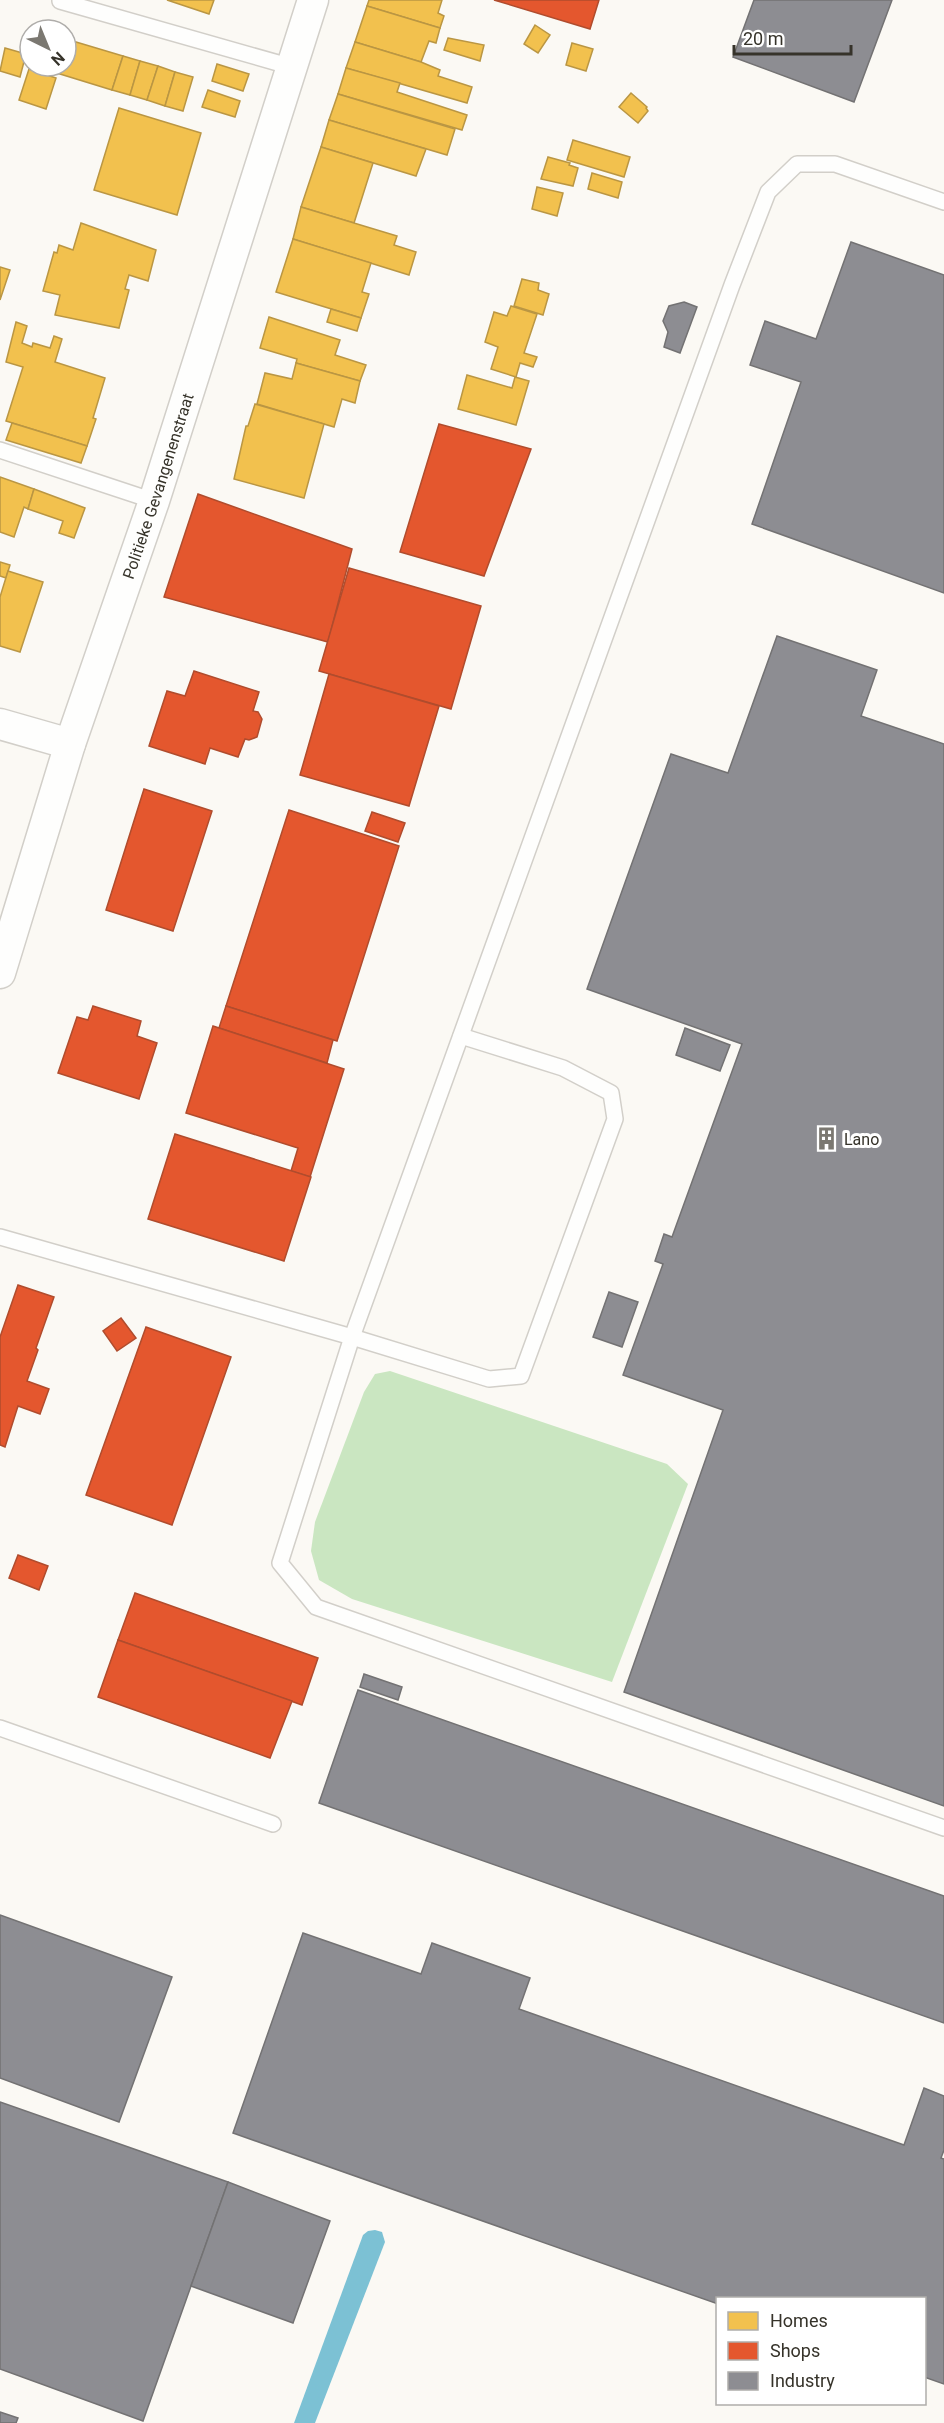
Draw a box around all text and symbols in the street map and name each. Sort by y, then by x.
north arrow [18,18,78,78]
scale bar [734,18,851,56]
text: 20 m [743,28,783,49]
text: N [47,48,68,69]
street label: Politieke Gevangenenstraat [118,391,197,581]
building icon: Lano [813,1126,839,1152]
place label: Lano [844,1130,879,1149]
legend [716,2297,926,2405]
text: Homes [770,2310,828,2331]
text: Shops [770,2340,820,2361]
text: Industry [770,2370,835,2391]

